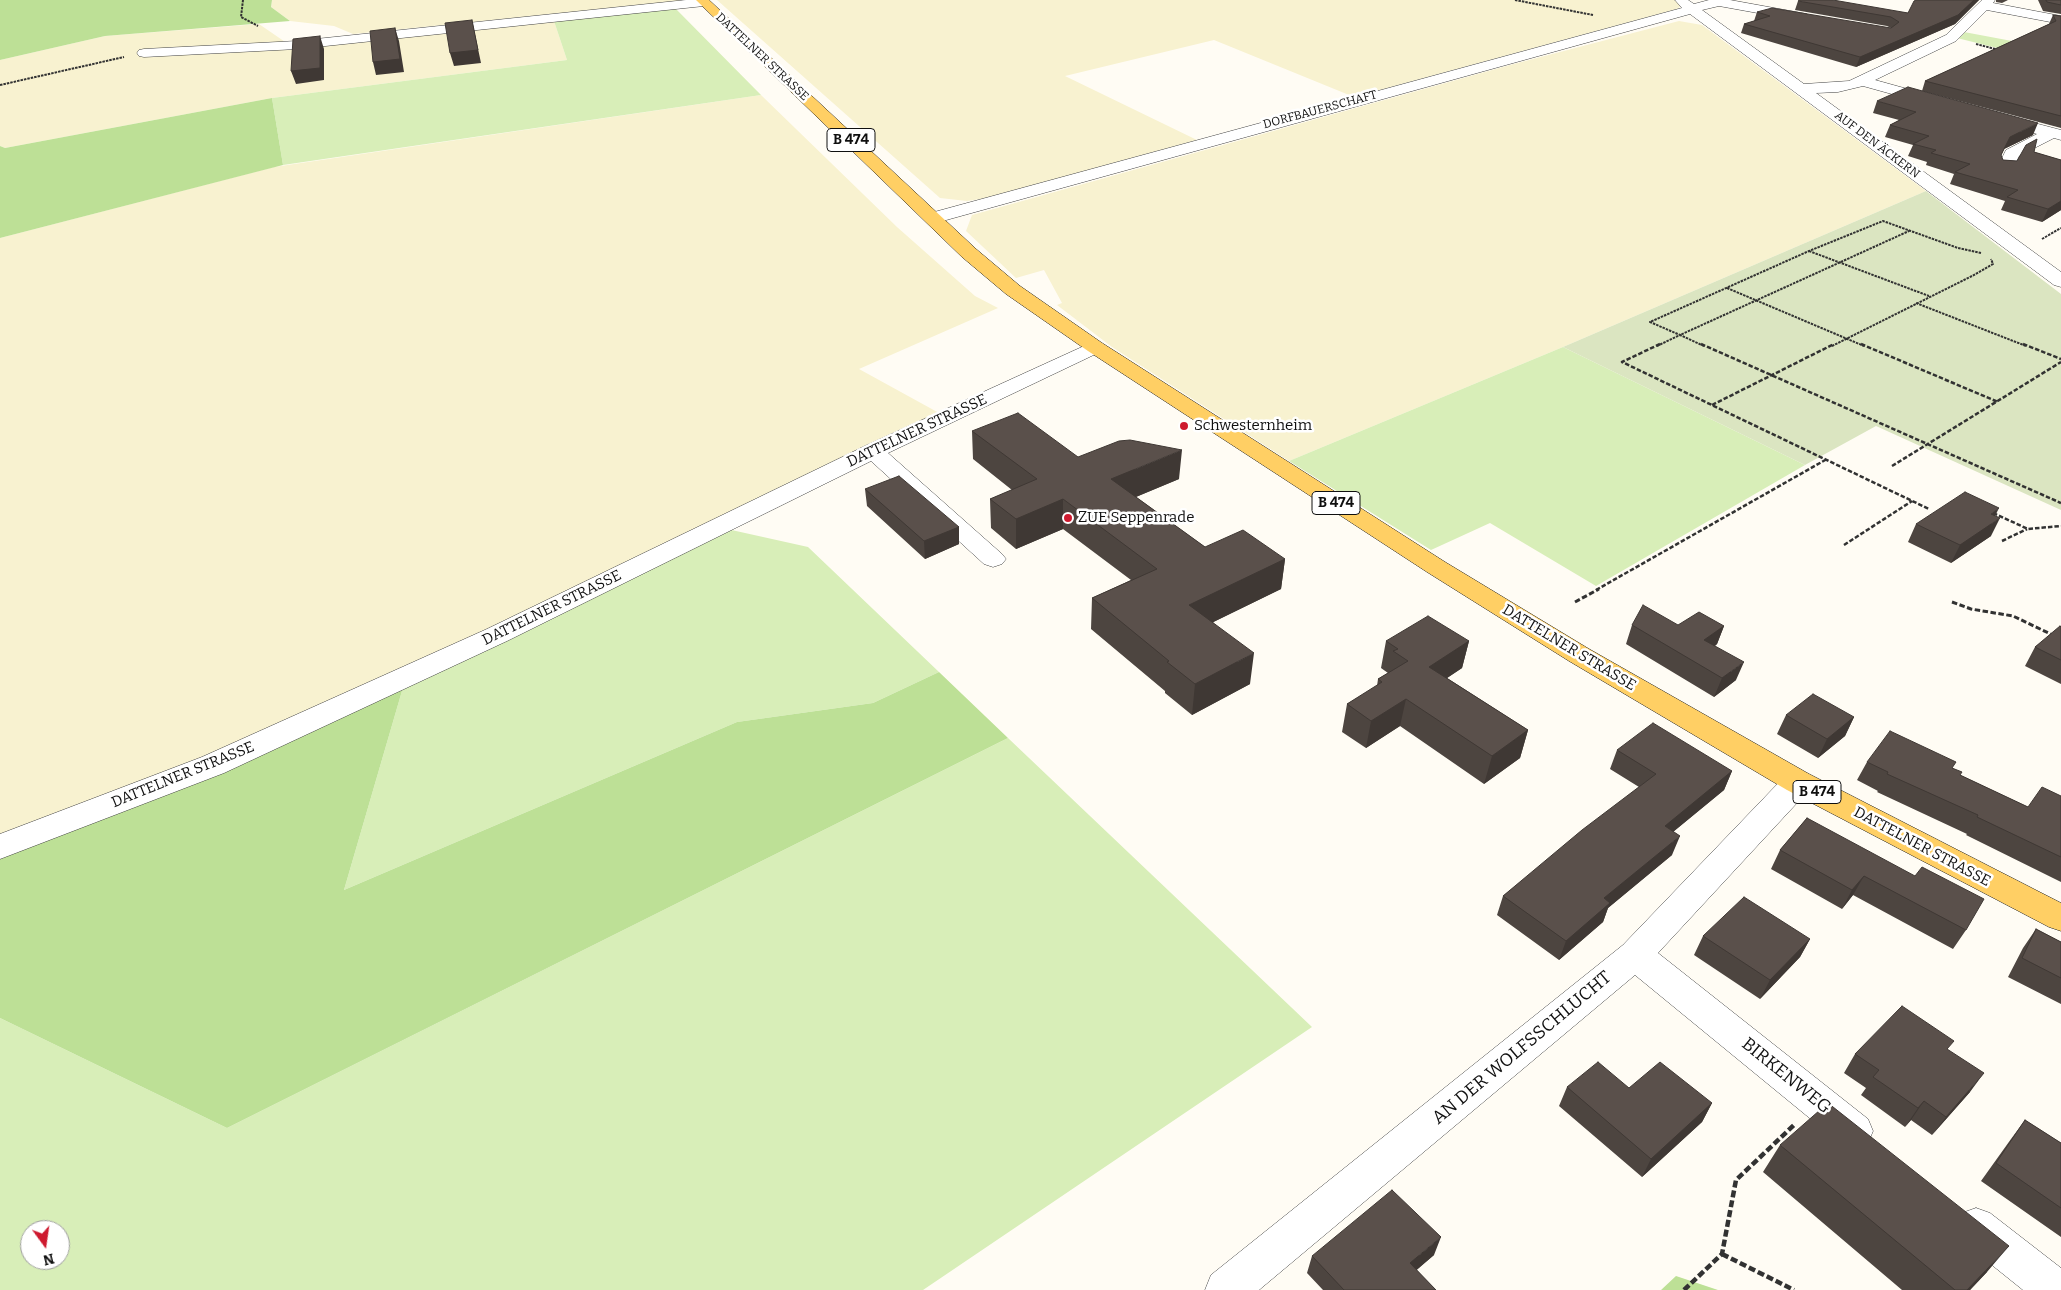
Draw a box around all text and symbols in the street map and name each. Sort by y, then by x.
street label: DATTELNER STRASSE [713,10,811,104]
street label: DORFBAUERSCHAFT [1261,88,1379,132]
street label: AUF DEN ÄCKERN [1832,108,1922,182]
road number: B 474 [827,128,875,152]
street label: DATTELNER STRASSE [844,391,990,471]
place label: Schwesternheim [1194,417,1312,435]
marker: Schwesternheim [1178,420,1190,432]
road number: B 474 [1312,492,1360,514]
place label: ZUE Seppenrade [1078,509,1194,527]
marker: ZUE Seppenrade [1062,512,1074,524]
street label: DATTELNER STRASSE [480,567,624,649]
street label: DATTELNER STRASSE [1499,601,1639,695]
street label: DATTELNER STRASSE [109,738,257,812]
road number: B 474 [1793,780,1841,804]
street label: DATTELNER STRASSE [1851,803,1993,891]
street label: AN DER WOLFSSCHLUCHT [1428,967,1616,1129]
street label: BIRKENWEG [1737,1033,1835,1119]
north arrow [20,1220,70,1270]
text: N [41,1250,56,1269]

